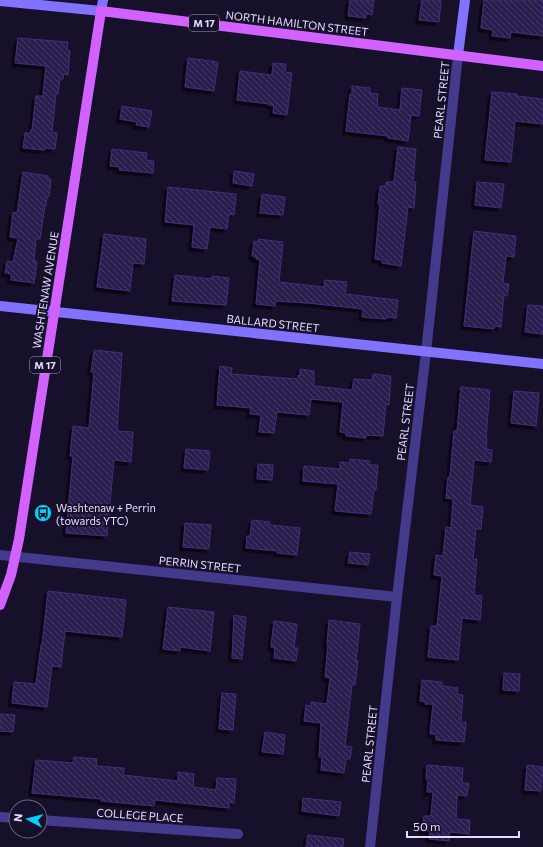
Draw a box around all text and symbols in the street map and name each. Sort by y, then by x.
street label: NORTH HAMILTON STREET [225,8,369,38]
road number: M 17 [189,15,219,31]
street label: PEARL STREET [430,61,452,139]
street label: WASHTENAW AVENUE [29,230,61,350]
street label: BALLARD STREET [226,312,320,334]
road number: M 17 [30,357,60,373]
street label: PEARL STREET [394,383,416,461]
place label: Washtenaw + Perrin (towards YTC) [56,501,156,527]
bus stop icon: Washtenaw + Perrin (towards YTC) [33,503,53,523]
street label: PERRIN STREET [158,553,242,575]
street label: PEARL STREET [358,705,380,783]
north arrow [8,799,48,839]
street label: COLLEGE PLACE [96,805,184,825]
text: N [11,813,25,823]
scale bar [407,813,519,839]
text: 50 m [413,819,441,833]

